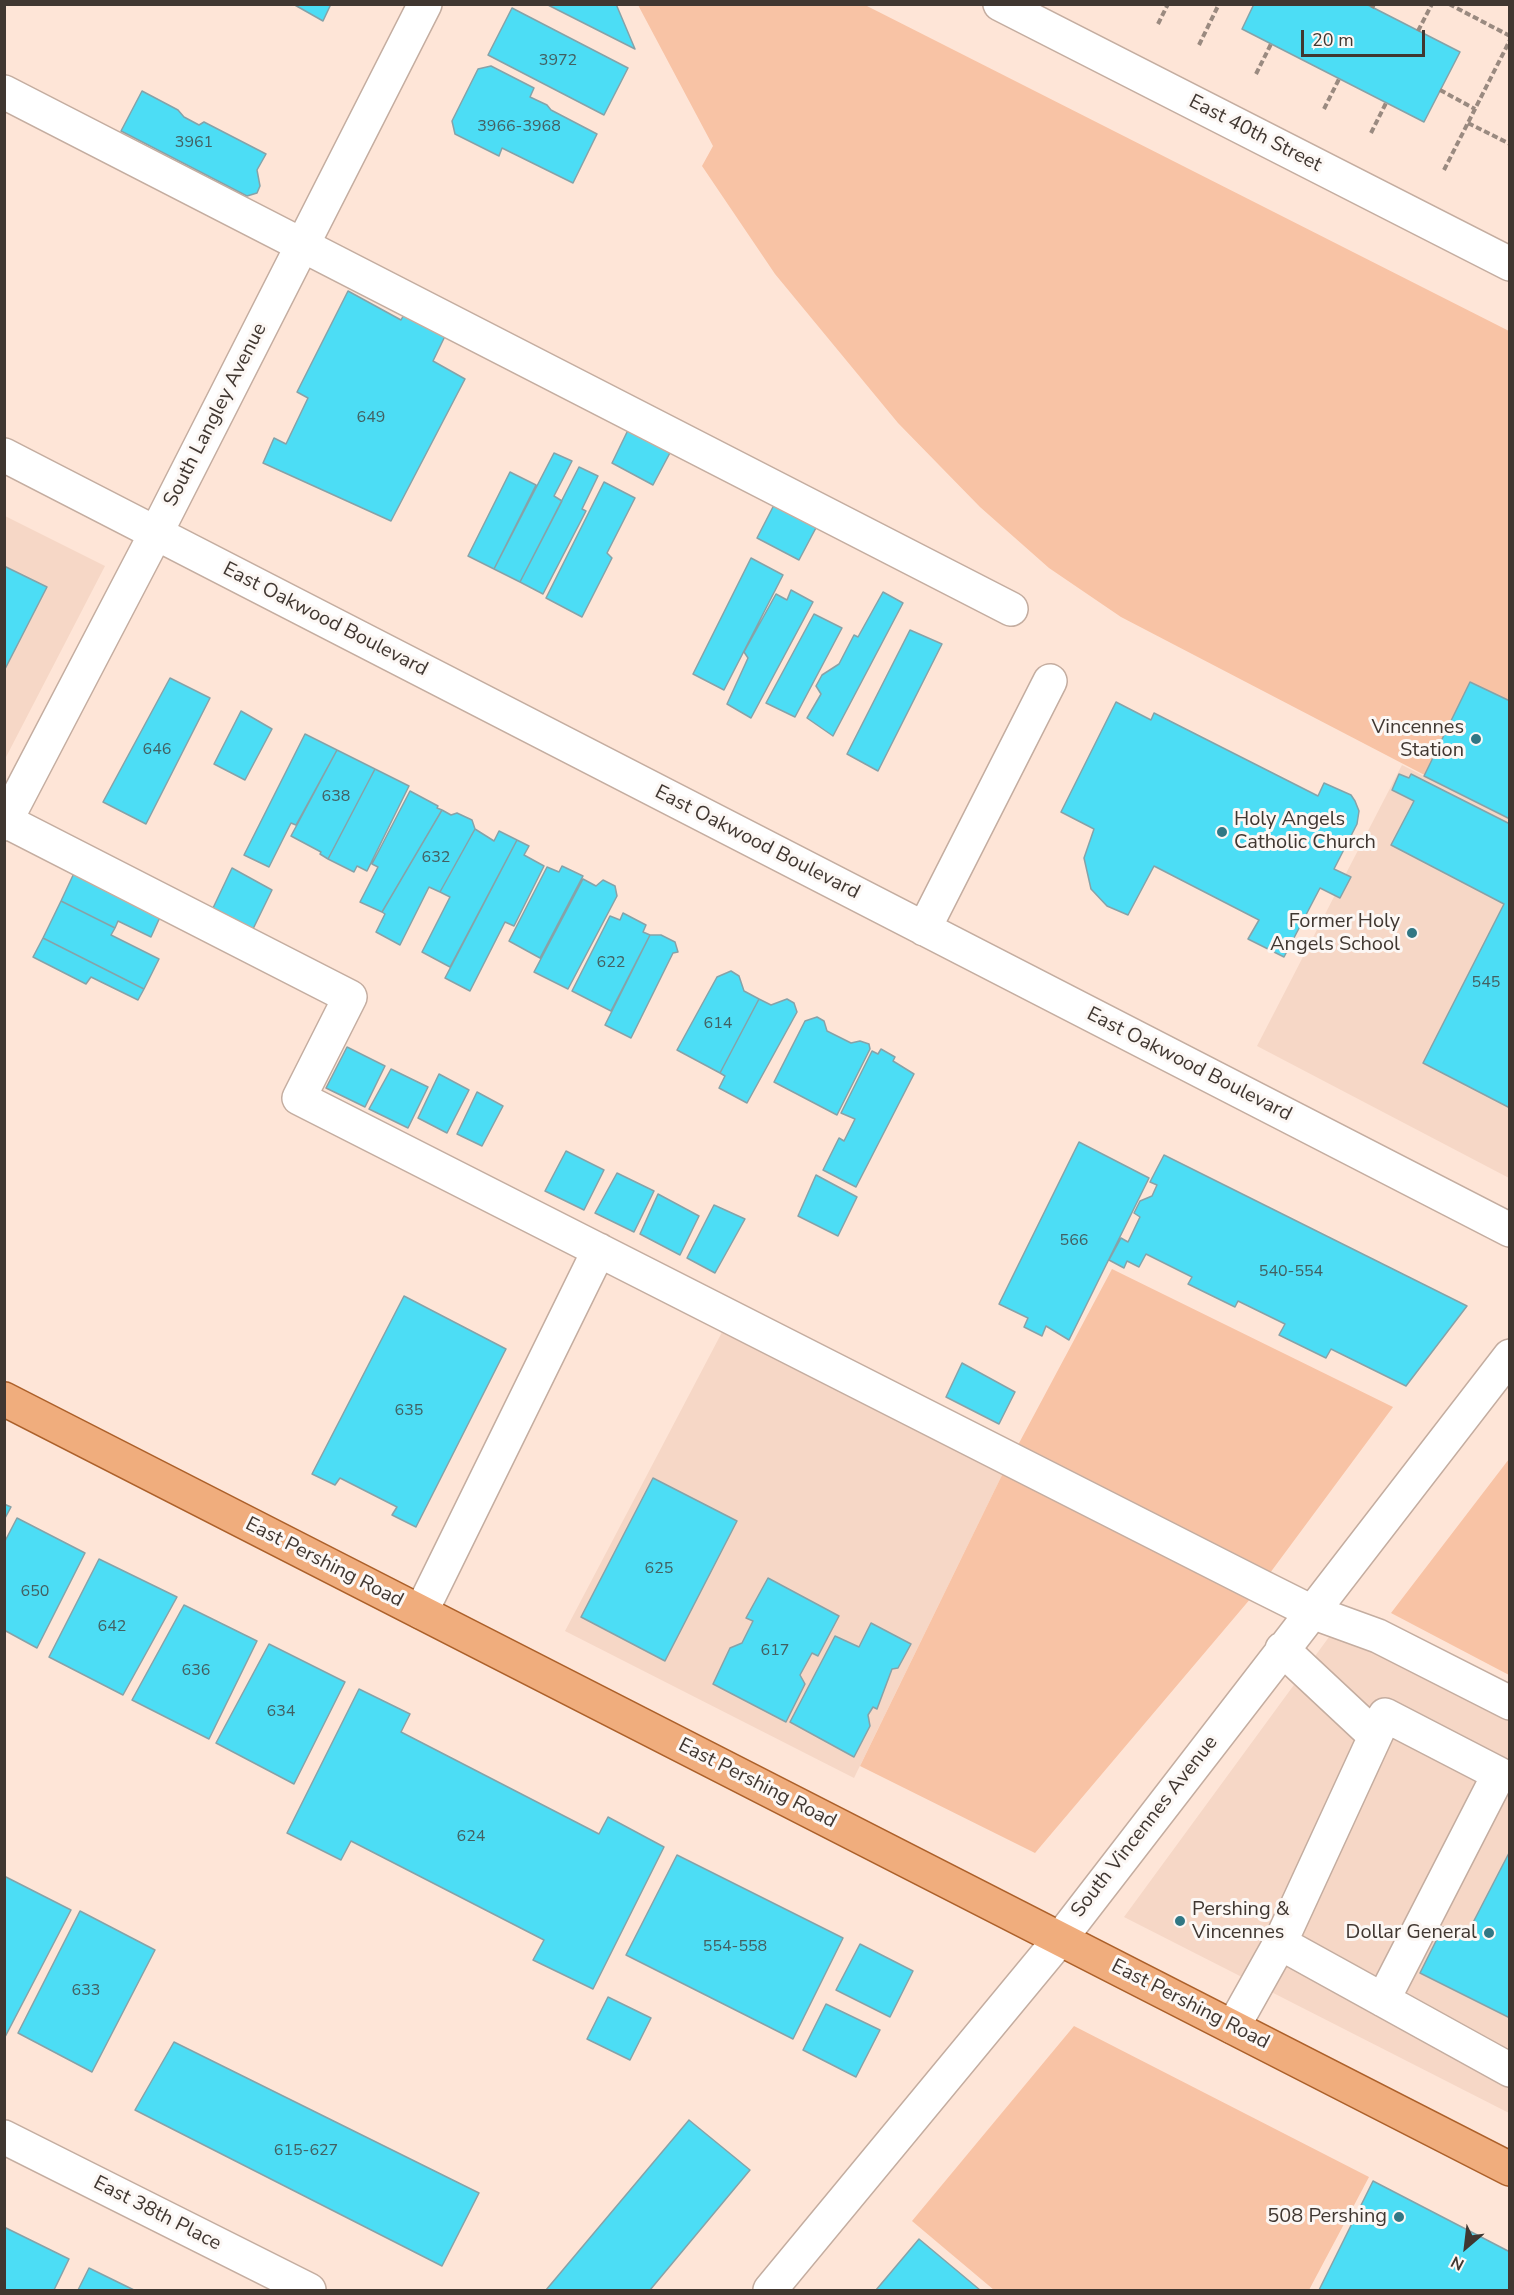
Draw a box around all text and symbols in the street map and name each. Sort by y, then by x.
scale bar [1304,18,1428,56]
text: 20 m [1312,28,1354,52]
house number: 3972 [539,51,577,71]
street label: East 40th Street [1185,90,1325,178]
house number: 3966-3968 [477,117,561,137]
house number: 3961 [175,133,213,153]
street label: South Langley Avenue [159,319,273,511]
house number: 649 [357,408,385,428]
street label: East Oakwood Boulevard [219,558,431,682]
place label: Vincennes Station [1372,716,1464,763]
marker: Vincennes Station [1469,732,1483,746]
house number: 646 [143,740,171,760]
street label: East Oakwood Boulevard [651,781,863,905]
house number: 638 [322,787,350,807]
place label: Holy Angels Catholic Church [1234,808,1376,855]
marker: Holy Angels Catholic Church [1215,825,1229,839]
house number: 632 [422,848,450,868]
place label: Former Holy Angels School [1270,910,1400,957]
marker: Former Holy Angels School [1405,926,1419,940]
house number: 622 [597,953,625,973]
house number: 545 [1472,973,1500,993]
street label: East Oakwood Boulevard [1083,1003,1295,1127]
house number: 614 [704,1014,732,1034]
house number: 566 [1060,1231,1088,1251]
house number: 540-554 [1259,1262,1323,1282]
house number: 635 [395,1401,423,1421]
street label: East Pershing Road [241,1513,407,1613]
house number: 625 [645,1559,673,1579]
house number: 650 [21,1582,49,1602]
house number: 642 [98,1617,126,1637]
house number: 617 [761,1641,789,1661]
house number: 636 [182,1661,210,1681]
house number: 634 [267,1702,295,1722]
street label: South Vincennes Avenue [1067,1731,1223,1923]
street label: East Pershing Road [674,1734,840,1834]
house number: 624 [457,1827,485,1847]
place label: Pershing & Vincennes [1192,1898,1290,1945]
marker: Pershing & Vincennes [1173,1914,1187,1928]
place label: Dollar General [1346,1921,1477,1945]
marker: Dollar General [1482,1926,1496,1940]
house number: 554-558 [703,1937,767,1957]
street label: East Pershing Road [1107,1955,1273,2055]
house number: 633 [72,1981,100,2001]
house number: 615-627 [274,2141,338,2161]
street label: East 38th Place [89,2171,225,2257]
place label: 508 Pershing [1267,2205,1387,2229]
marker: 508 Pershing [1392,2210,1406,2224]
north arrow [1436,2217,1496,2277]
text: N [1447,2250,1468,2275]

